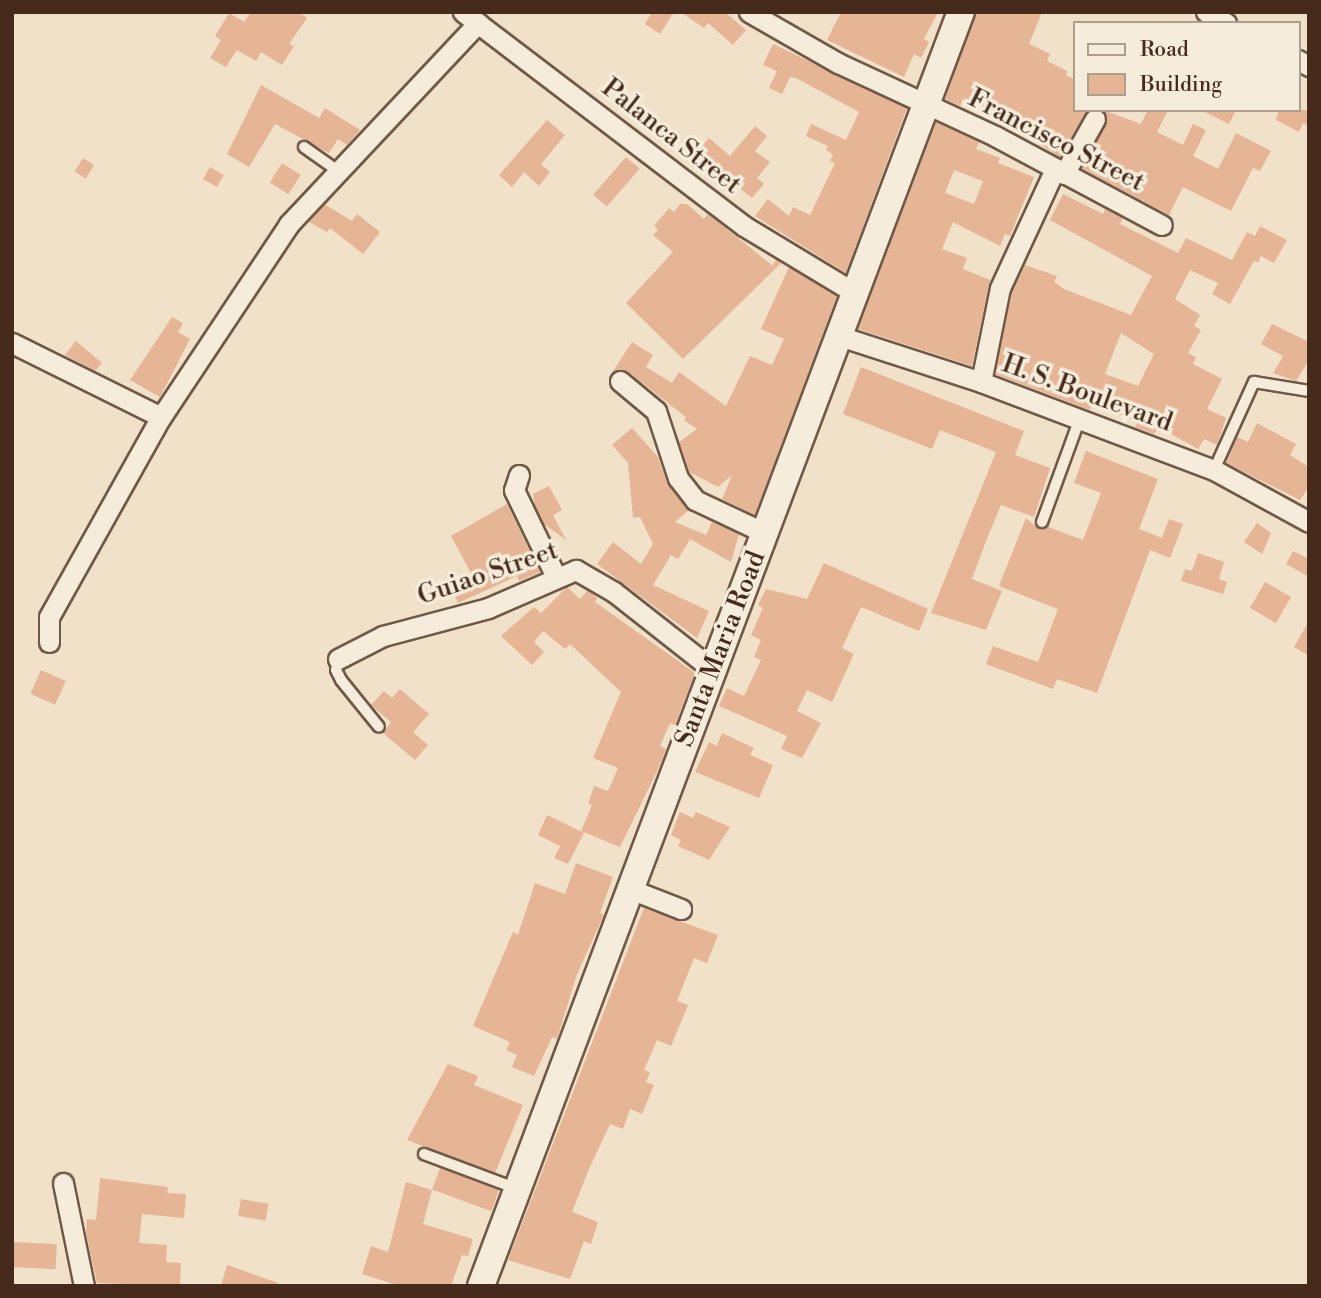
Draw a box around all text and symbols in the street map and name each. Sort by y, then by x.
legend [1072,21,1300,112]
text: Road [1140,37,1189,63]
text: Building [1140,72,1222,98]
street label: Palanca Street [595,73,747,201]
street label: Francisco Street [963,83,1149,199]
street label: H. S. Boulevard [998,349,1176,439]
street label: Guiao Street [414,535,562,613]
street label: Santa Maria Road [669,547,773,751]

